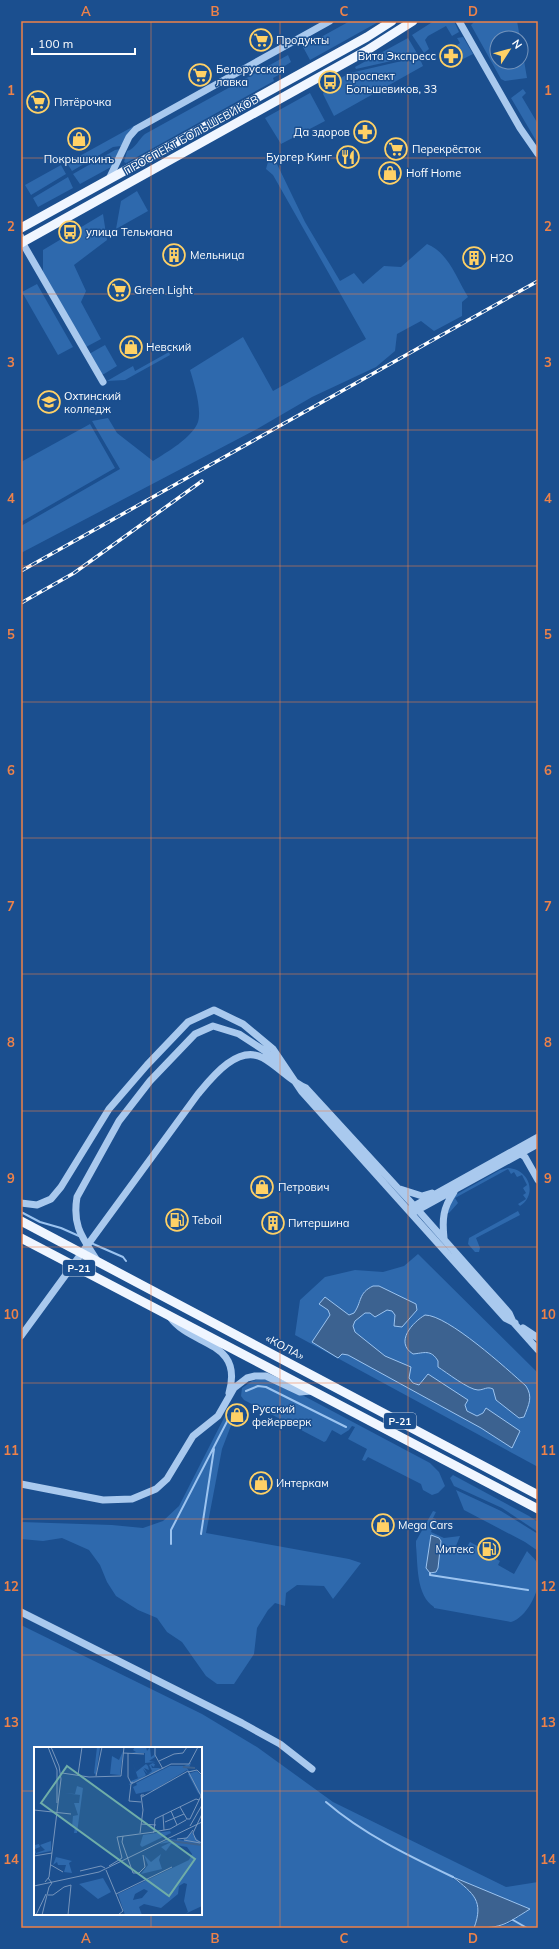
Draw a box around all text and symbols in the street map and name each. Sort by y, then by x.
text: A [81,3,91,19]
text: B [211,3,220,19]
text: C [340,3,349,19]
text: D [468,3,478,19]
supermarket icon: Продукты [248,27,274,53]
scale bar [32,30,135,56]
north arrow [489,30,529,70]
place label: Продукты [276,33,329,47]
text: 100 m [38,36,73,51]
text: N [509,37,525,52]
pharmacy icon: Вита Экспресс [438,43,464,69]
place label: Вита Экспресс [358,49,436,63]
supermarket icon: Белорусская лавка [187,62,213,88]
place label: Белорусская лавка [216,62,285,89]
bus stop icon: проспект Большевиков, 33 [317,69,343,95]
place label: проспект Большевиков, 33 [346,69,437,96]
text: 1 [7,82,15,98]
text: 1 [544,82,552,98]
supermarket icon: Пятёрочка [25,89,51,115]
street label: ПРОСПЕКТ БОЛЬШЕВИКОВ [121,92,261,178]
place label: Пятёрочка [54,95,111,109]
pharmacy icon: Да здоров [352,119,378,145]
place label: Да здоров [294,125,350,139]
shop icon: Покрышкинъ [66,126,92,152]
supermarket icon: Перекрёсток [383,136,409,162]
place label: Перекрёсток [412,142,481,156]
restaurant icon: Бургер Кинг [335,144,361,170]
place label: Бургер Кинг [266,150,332,164]
place label: Покрышкинъ [44,152,114,166]
shop icon: Hoff Home [377,160,403,186]
place label: Hoff Home [406,166,461,180]
text: 2 [7,218,15,234]
text: 2 [544,218,552,234]
bus stop icon: улица Тельмана [57,219,83,245]
place label: улица Тельмана [86,225,173,239]
building icon: Мельница [161,242,187,268]
building icon: H2O [461,245,487,271]
place label: Мельница [190,248,245,262]
place label: H2O [490,251,514,265]
supermarket icon: Green Light [106,277,132,303]
place label: Green Light [134,283,193,297]
shop icon: Невский [118,334,144,360]
place label: Невский [146,340,191,354]
text: 3 [7,354,15,370]
text: 3 [544,354,552,370]
school or university icon: Охтинский колледж [36,389,62,415]
place label: Охтинский колледж [64,389,121,416]
text: 4 [7,490,15,506]
text: 4 [544,490,552,506]
text: 5 [7,626,15,642]
text: 5 [544,626,552,642]
text: 6 [7,762,15,778]
text: 6 [544,762,552,778]
text: 7 [7,898,15,914]
text: 7 [544,898,552,914]
text: 8 [7,1034,15,1050]
text: 8 [544,1034,552,1050]
text: 9 [7,1170,15,1186]
text: 9 [544,1170,552,1186]
shop icon: Петрович [249,1174,275,1200]
place label: Петрович [278,1180,330,1194]
fuel station icon: Teboil [164,1207,190,1233]
building icon: Питершина [260,1210,286,1236]
place label: Teboil [192,1213,222,1227]
place label: Питершина [288,1216,350,1230]
road number: Р-21 [63,1260,95,1276]
text: 10 [3,1306,19,1322]
text: 10 [540,1306,556,1322]
street label: «КОЛА» [263,1331,307,1363]
shop icon: Русский фейерверк [224,1402,250,1428]
place label: Русский фейерверк [252,1402,311,1429]
road number: Р-21 [384,1413,416,1429]
text: 11 [3,1442,19,1458]
text: 11 [540,1442,556,1458]
shop icon: Интеркам [248,1470,274,1496]
place label: Интеркам [276,1476,329,1490]
shop icon: Mega Cars [370,1512,396,1538]
place label: Mega Cars [398,1518,453,1532]
fuel station icon: Митекс [476,1536,502,1562]
place label: Митекс [435,1542,474,1556]
text: 12 [3,1578,19,1594]
text: 12 [540,1578,556,1594]
text: 13 [3,1714,19,1730]
text: 13 [540,1714,556,1730]
inset map [34,1747,202,1915]
text: 14 [3,1851,19,1867]
text: 14 [540,1851,556,1867]
text: A [81,1930,91,1946]
text: B [211,1930,220,1946]
text: C [340,1930,349,1946]
text: D [468,1930,478,1946]

